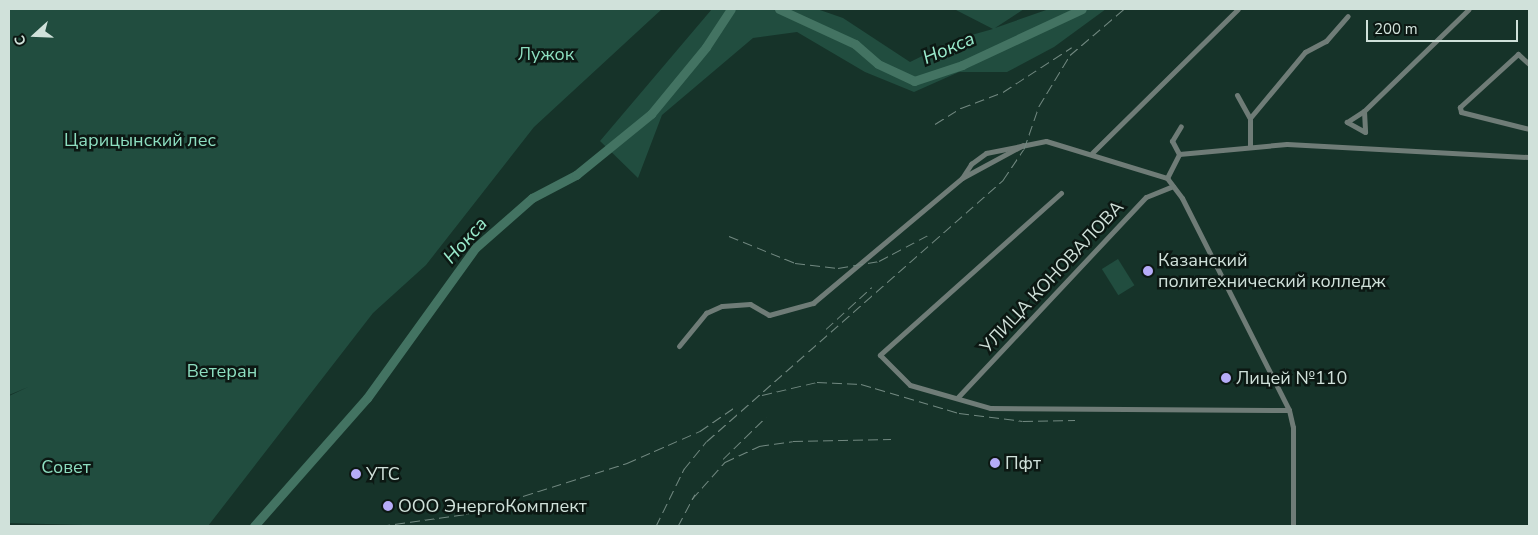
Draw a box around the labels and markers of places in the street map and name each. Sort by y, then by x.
place label: Казанский политехнический колледж [1158,250,1386,292]
marker: Казанский политехнический колледж [1142,265,1154,277]
place label: Лицей №110 [1236,367,1347,389]
marker: Лицей №110 [1220,372,1232,384]
place label: Пфт [1005,452,1041,474]
marker: Пфт [989,457,1001,469]
place label: УТС [366,463,400,485]
marker: УТС [350,468,362,480]
place label: ООО ЭнергоКомплект [398,495,587,517]
marker: ООО ЭнергоКомплект [382,500,394,512]

